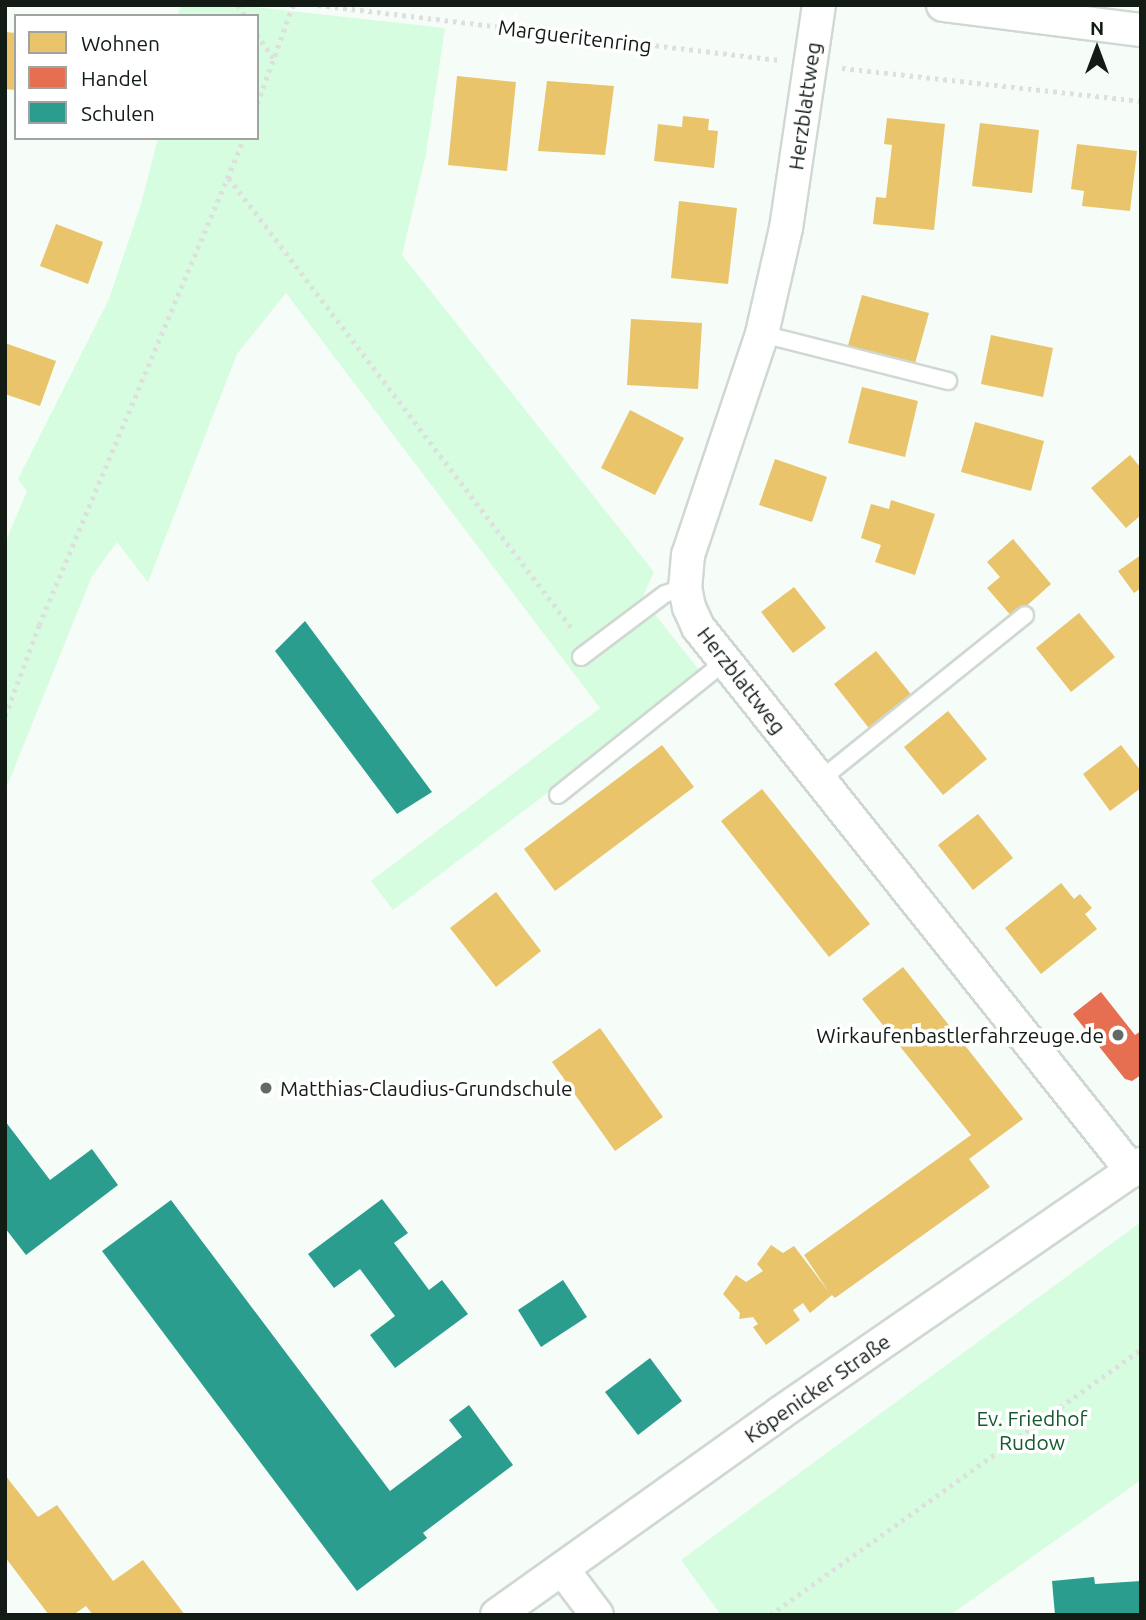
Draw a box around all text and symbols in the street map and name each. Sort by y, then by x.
legend [14,14,259,140]
street label: Margueritenring [497,14,653,58]
north arrow [1062,14,1132,84]
text: N [1090,17,1104,39]
text: Wohnen [81,31,160,55]
street label: Herzblattweg [783,40,825,172]
text: Handel [81,66,148,90]
text: Schulen [81,101,155,125]
street label: Herzblattweg [692,621,792,739]
place label: Wirkaufenbastlerfahrzeuge.de [816,1022,1104,1048]
marker: Wirkaufenbastlerfahrzeuge.de [1110,1027,1126,1043]
place label: Matthias-Claudius-Grundschule [280,1075,573,1101]
marker: Matthias-Claudius-Grundschule [258,1080,274,1096]
street label: Köpenicker Straße [739,1328,895,1448]
park label: Ev. Friedhof Rudow [976,1405,1088,1455]

